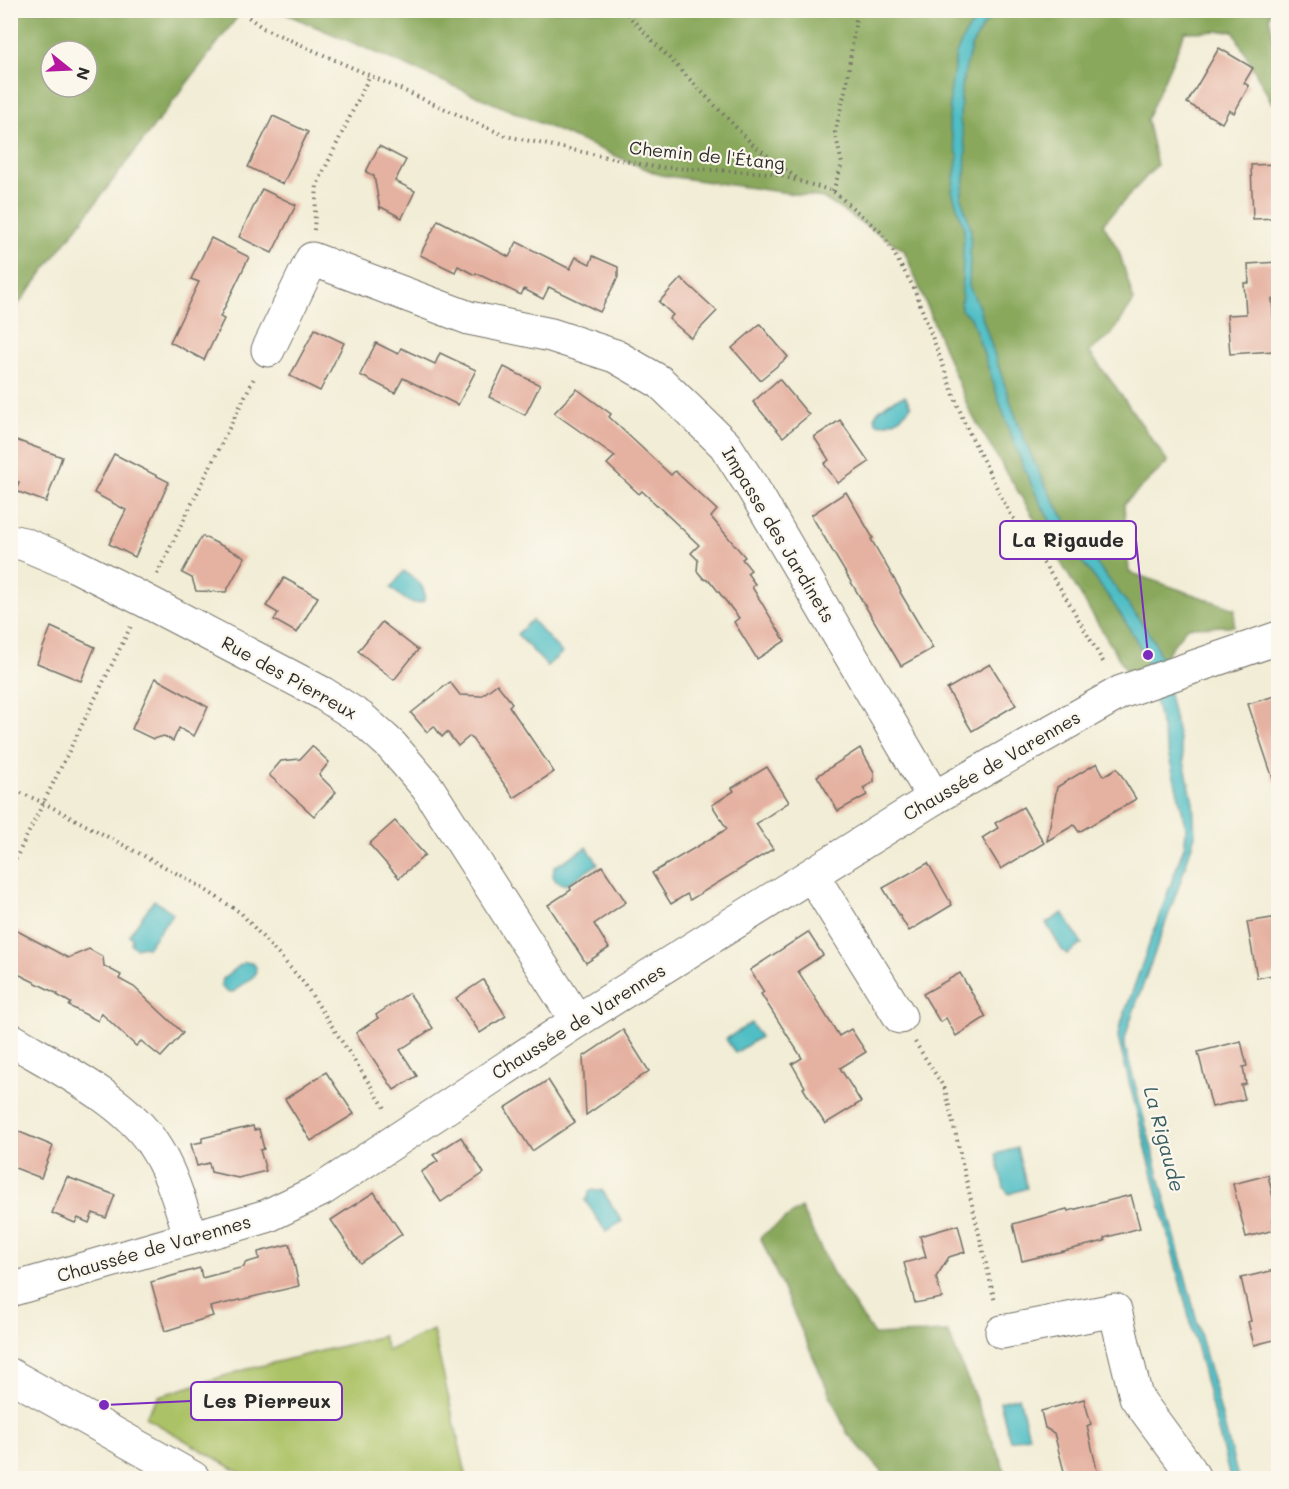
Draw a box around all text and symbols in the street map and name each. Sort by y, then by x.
north arrow [39,39,99,99]
text: N [72,65,96,83]
street label: Chemin de l'Étang [628,135,786,175]
street label: Impasse des Jardinets [717,442,841,627]
callout: La Rigaude [1000,521,1136,559]
text: La Rigaude [1012,526,1124,552]
street label: Rue des Pierreux [218,630,361,724]
street label: Chaussée de Varennes [899,705,1084,826]
street label: Chaussée de Varennes [487,958,670,1085]
water label: La Rigaude [1138,1083,1192,1194]
street label: Chaussée de Varennes [54,1209,254,1287]
callout: Les Pierreux [191,1382,342,1420]
text: Les Pierreux [203,1387,331,1413]

